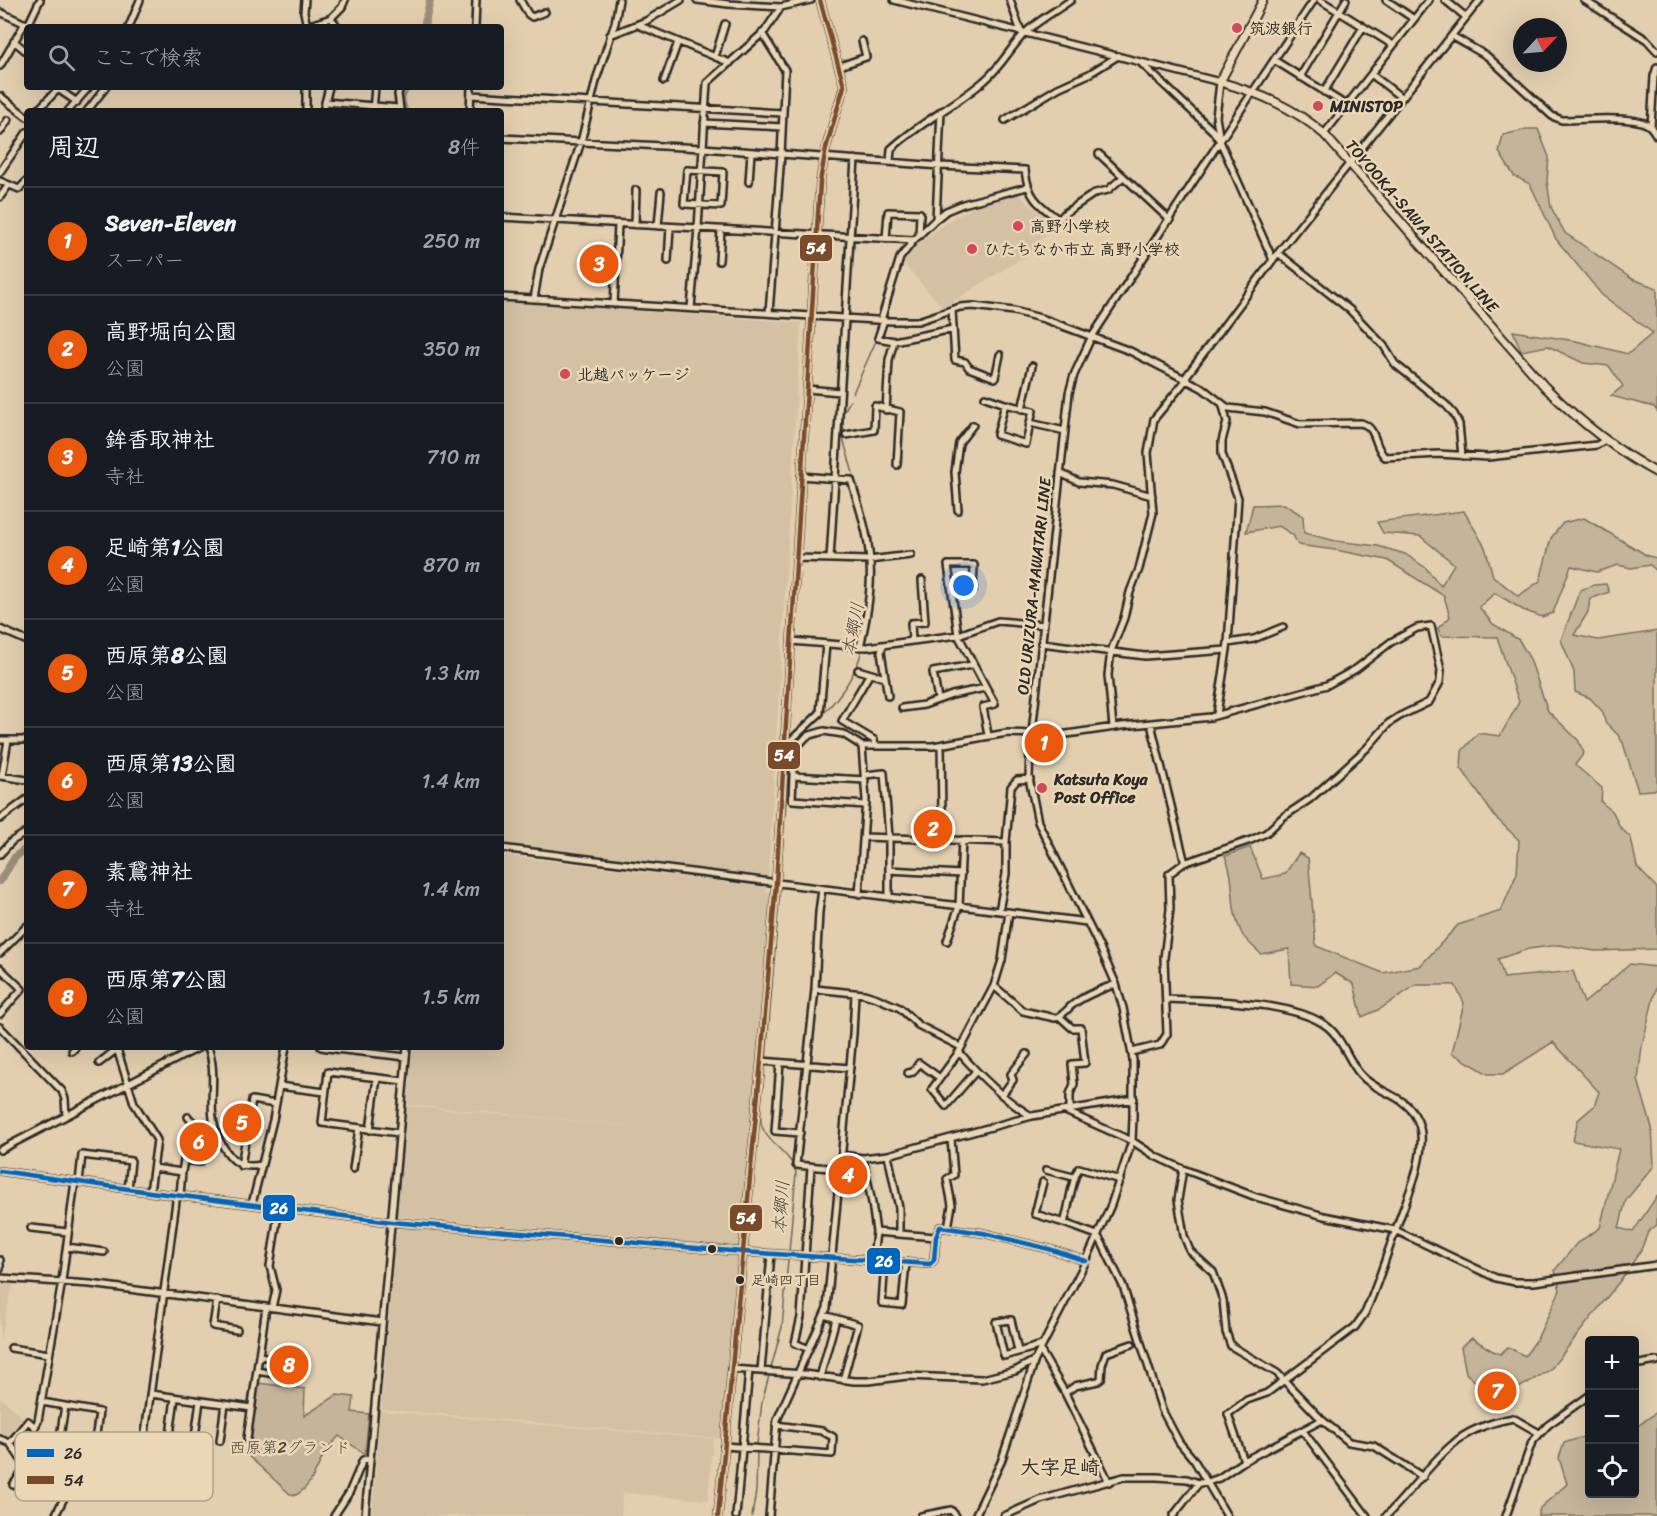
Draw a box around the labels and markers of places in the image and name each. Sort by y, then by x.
place label: 筑波銀行 [1249,14,1313,43]
marker: 筑波銀行 [1230,21,1244,35]
place label: MINISTOP [1329,92,1403,121]
marker: MINISTOP [1311,99,1325,113]
place label: 高野小学校 [1030,212,1110,241]
marker: 高野小学校 [1011,219,1025,233]
place label: ひたちなか市立 高野小学校 [984,235,1180,264]
pin: 3 [580,242,618,286]
marker: ひたちなか市立 高野小学校 [965,242,979,256]
place label: 北越パッケージ [577,360,689,389]
marker: 北越パッケージ [558,367,572,381]
pin: 1 [1024,720,1064,766]
place label: Katsuta Koya Post Office [1053,765,1148,812]
marker: Katsuta Koya Post Office [1035,781,1049,795]
pin: 2 [914,806,952,852]
pin: 5 [222,1100,262,1146]
pin: 6 [180,1120,218,1164]
pin: 4 [828,1152,868,1198]
unlabelled marker [613,1235,625,1247]
unlabelled marker [706,1243,718,1255]
place label: 足崎四丁目 [751,1268,821,1293]
marker: 足崎四丁目 [734,1274,746,1286]
pin: 8 [270,1342,308,1388]
pin: 7 [1478,1368,1516,1414]

